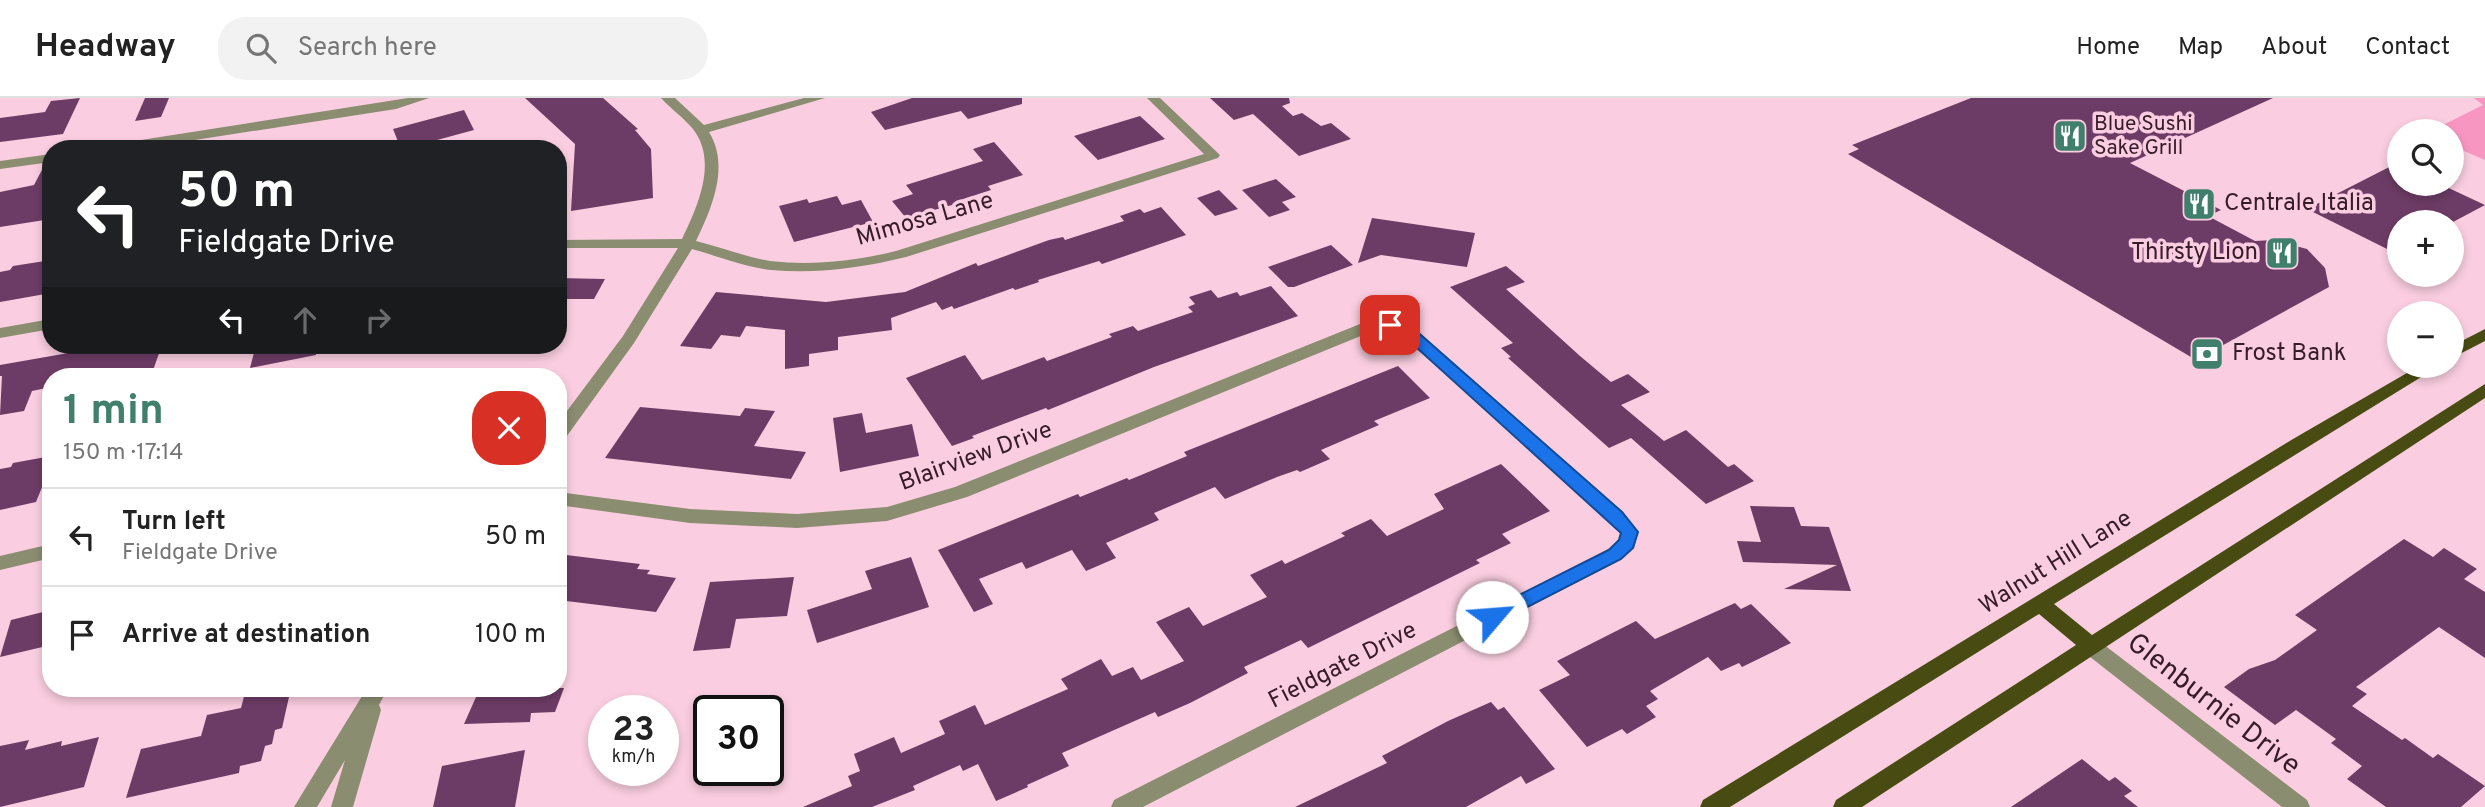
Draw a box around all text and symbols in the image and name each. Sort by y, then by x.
search box [218,17,708,80]
text: Headway [35,27,176,69]
icon: search [242,29,280,67]
text: Search here [298,32,437,65]
text: Home [2076,33,2140,63]
text: Map [2178,33,2223,63]
text: About [2261,33,2327,63]
text: Contact [2365,33,2450,63]
place label: Blue Sushi Sake Grill [2094,111,2193,162]
restaurant icon: Blue Sushi Sake Grill [2051,117,2089,155]
map controls [2387,119,2464,378]
button: search [2387,119,2464,196]
text: 50 m [178,163,295,225]
icon: left [63,168,154,259]
restaurant icon: Centrale Italia [2180,185,2218,223]
street label: Mimosa Lane [853,186,997,254]
place label: Centrale Italia [2224,189,2374,219]
button: + [2387,210,2464,287]
text: Fieldgate Drive [178,224,395,264]
restaurant icon: Thirsty Lion [2263,234,2301,272]
place label: Thirsty Lion [2131,238,2258,268]
pin [1360,295,1420,355]
icon: left [213,301,251,339]
icon: ahead [286,301,324,339]
icon: right [359,301,397,339]
button: − [2387,301,2464,378]
icon: arrive [1371,306,1409,344]
bank icon: Frost Bank [2188,335,2226,373]
place label: Frost Bank [2232,339,2346,369]
text: 1 min [63,386,164,439]
button: close [472,391,546,465]
street label: Blairview Drive [895,415,1057,499]
text: 150 m · 17:14 [63,439,183,468]
street label: Walnut Hill Lane [1974,504,2138,622]
text: Turn left [122,506,226,539]
icon: left [63,518,101,556]
text: 50 m [485,521,546,554]
text: Fieldgate Drive [122,539,278,568]
position arrow [1455,580,1529,654]
icon: arrive [63,616,101,654]
street label: Fieldgate Drive [1264,616,1422,716]
text: Arrive at destination [122,619,370,652]
text: 100 m [475,619,546,652]
street label: Glenburnie Drive [2119,626,2307,784]
speed limit sign: 30 [693,695,784,786]
text: 23 [612,709,655,753]
text: km/h [612,746,655,769]

